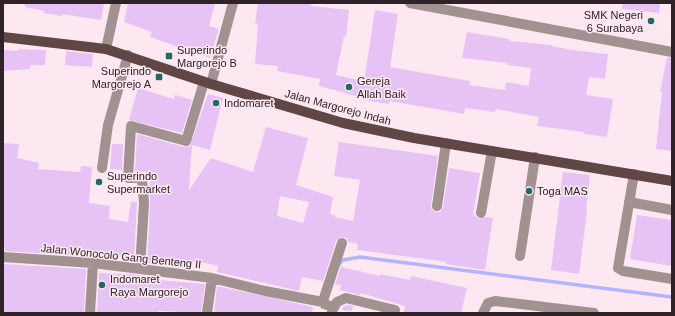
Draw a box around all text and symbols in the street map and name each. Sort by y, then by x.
place label: SMK Negeri 6 Surabaya [584,9,644,34]
marker: SMK Negeri 6 Surabaya [646,16,656,26]
place label: Superindo Margorejo B [177,44,237,69]
marker: Superindo Margorejo B [164,51,174,61]
place label: Superindo Margorejo A [92,65,152,90]
marker: Superindo Margorejo A [154,72,164,82]
place label: Gereja Allah Baik [357,75,406,100]
marker: Gereja Allah Baik [344,82,354,92]
street label: Jalan Margorejo Indah [284,87,392,127]
place label: Indomaret [224,97,274,109]
marker: Indomaret [211,98,221,108]
place label: Superindo Supermarket [107,170,170,195]
marker: Superindo Supermarket [94,177,104,187]
place label: Toga MAS [537,185,588,197]
marker: Toga MAS [524,186,534,196]
street label: Jalan Wonocolo Gang Benteng II [40,242,202,270]
place label: Indomaret Raya Margorejo [110,273,188,298]
marker: Indomaret Raya Margorejo [97,280,107,290]

